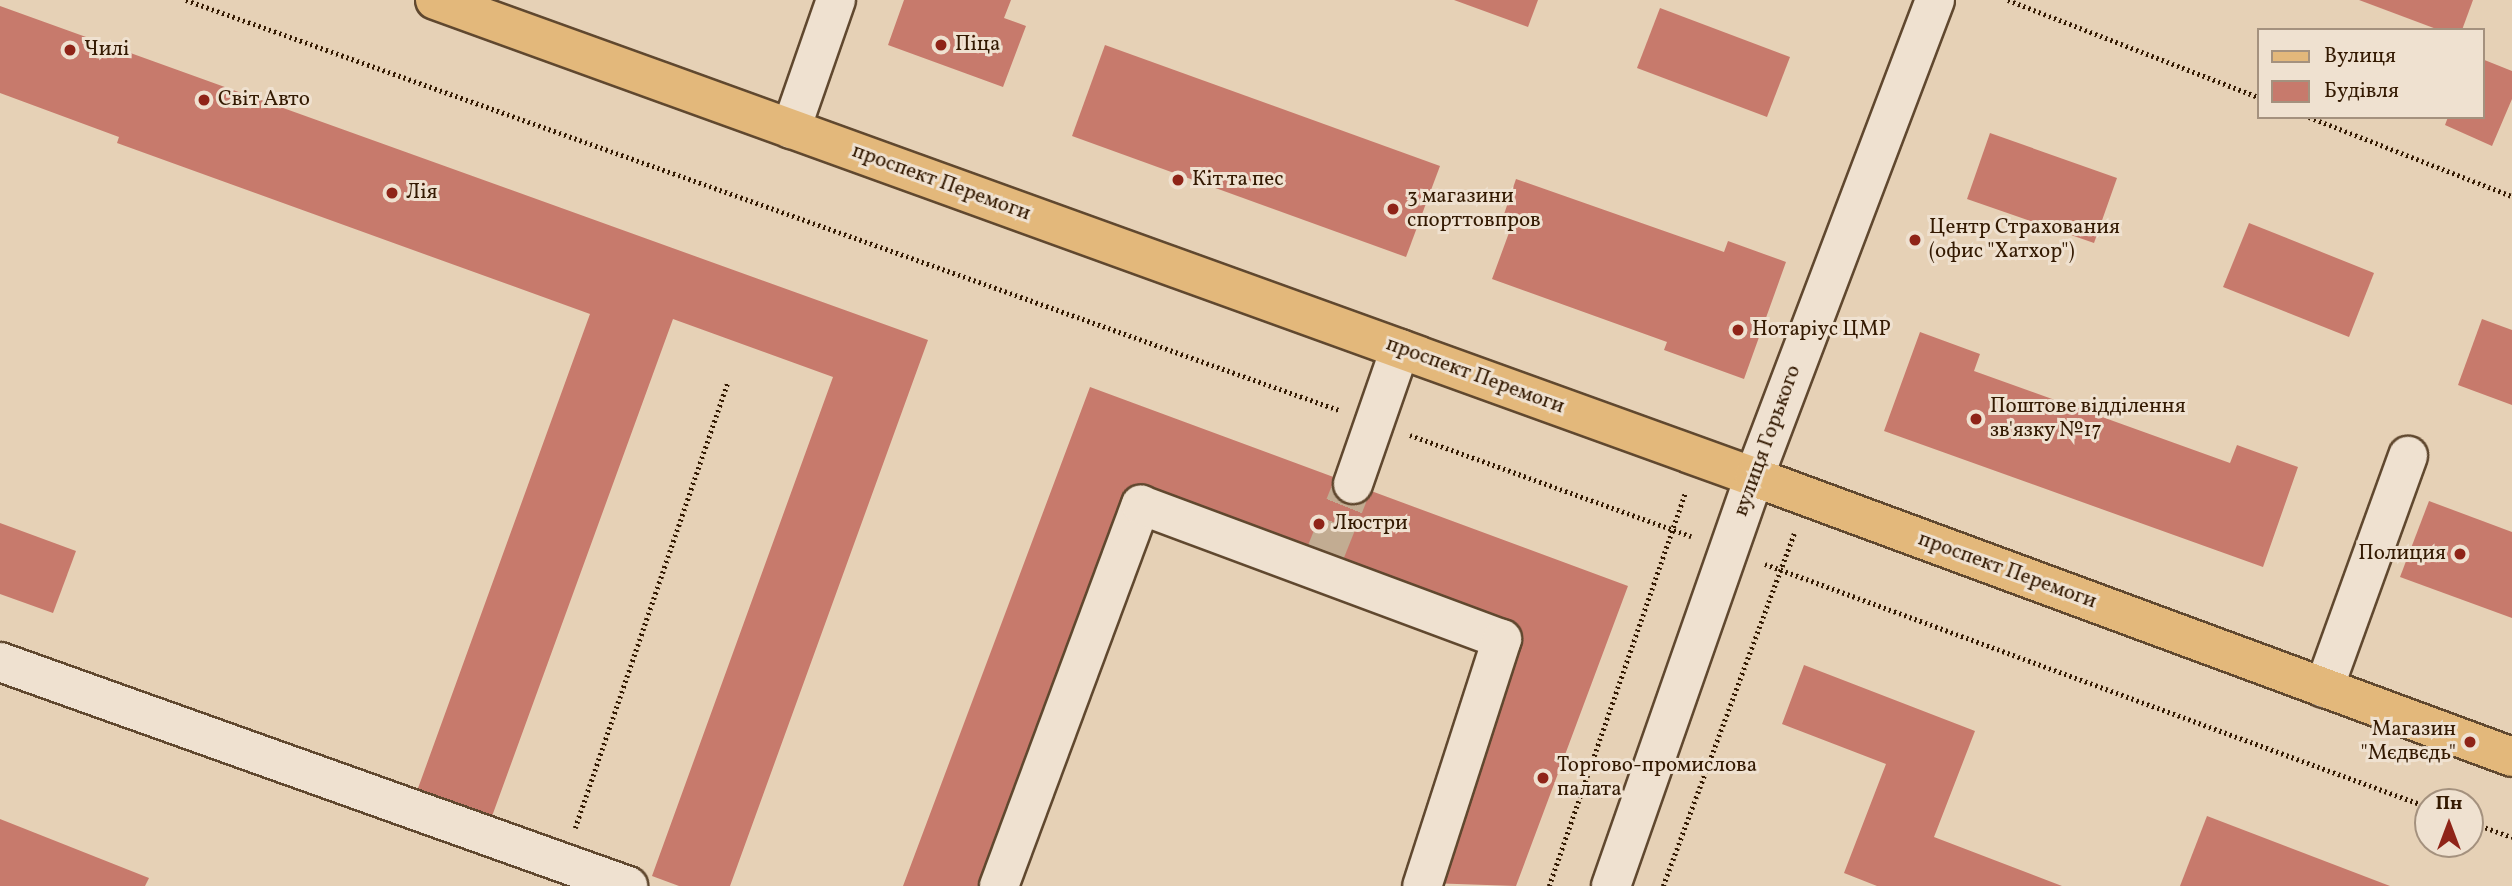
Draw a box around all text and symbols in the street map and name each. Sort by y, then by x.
legend [2256,28,2484,119]
place label: Піца [955,32,1000,58]
place label: Чилі [84,37,129,63]
marker: Піца [933,37,949,53]
marker: Чилі [62,42,78,58]
text: Вулиця [2324,42,2396,71]
text: Будівля [2324,77,2399,106]
place label: Світ Авто [218,87,310,113]
marker: Світ Авто [196,92,212,108]
street label: проспект Перемоги [848,139,1034,227]
place label: Кіт та пес [1192,167,1284,193]
marker: Кіт та пес [1170,172,1186,188]
place label: Лія [406,180,437,206]
place label: 3 магазини спорттовпров [1407,184,1541,234]
marker: Лія [384,185,400,201]
marker: 3 магазини спорттовпров [1385,201,1401,217]
place label: Центр Страхования (офис "Хатхор") [1929,215,2120,265]
marker: Центр Страхования (офис "Хатхор") [1907,232,1923,248]
place label: Нотаріус ЦМР [1752,317,1891,343]
marker: Нотаріус ЦМР [1730,322,1746,338]
street label: проспект Перемоги [1382,332,1568,420]
street label: вулиця Горького [1729,362,1807,520]
place label: Поштове відділення зв'язку №17 [1990,394,2186,444]
marker: Поштове відділення зв'язку №17 [1968,411,1984,427]
place label: Люстри [1333,511,1408,537]
marker: Люстри [1311,516,1327,532]
street label: проспект Перемоги [1914,527,2100,615]
place label: Полиция [2358,541,2446,567]
marker: Полиция [2452,546,2468,562]
place label: Магазин "Мєдвєдь" [2361,717,2456,767]
marker: Магазин "Мєдвєдь" [2462,734,2478,750]
place label: Торгово-промислова палата [1557,753,1757,803]
marker: Торгово-промислова палата [1535,770,1551,786]
north arrow [2414,788,2484,858]
text: Пн [2436,791,2462,817]

